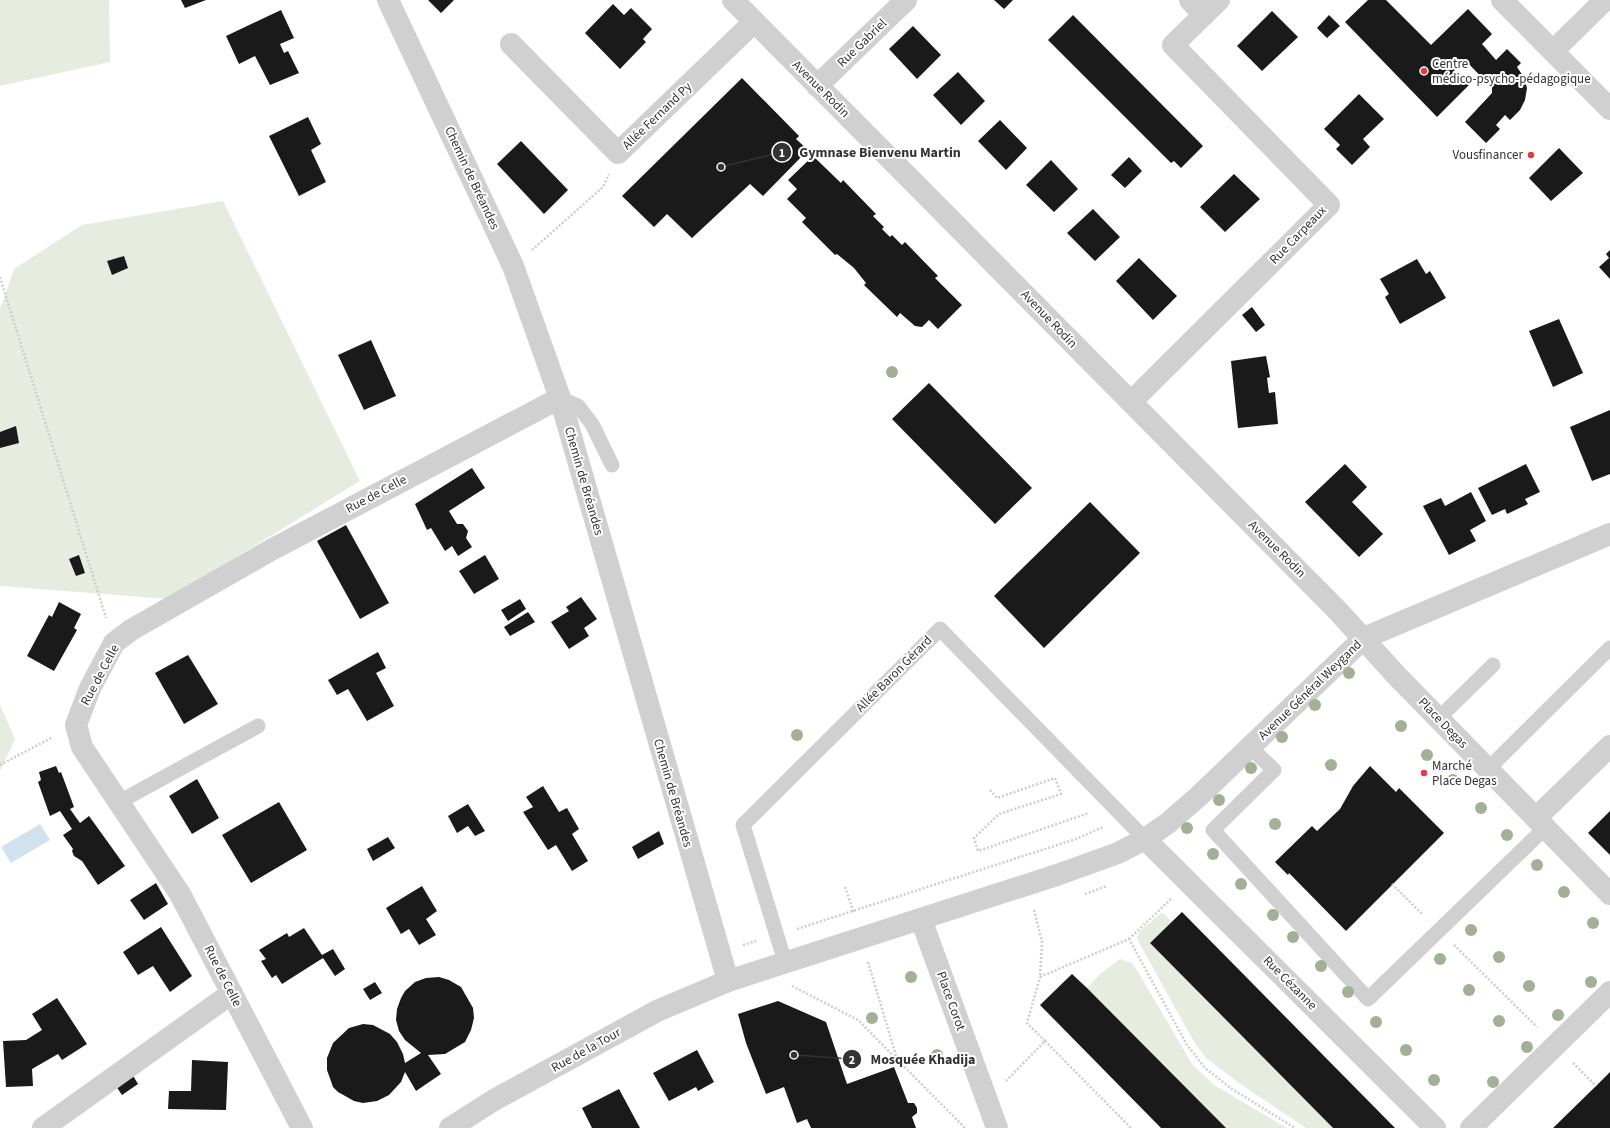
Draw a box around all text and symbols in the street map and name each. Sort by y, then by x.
street label: Rue Gabriel [833,15,891,71]
place label: Centre médico-psycho-pédagogique [1432,55,1591,88]
street label: Avenue Rodin [788,56,854,122]
marker: Centre médico-psycho-pédagogique [1419,66,1429,76]
street label: Allée Fernand Py [618,78,696,154]
street label: Chemin de Bréandes [440,123,504,233]
callout: Gymnase Bienvenu Martin [772,139,969,165]
text: Gymnase Bienvenu Martin [799,143,961,163]
text: 1 [779,145,785,162]
place label: Vousfinancer [1453,146,1523,164]
marker: Vousfinancer [1526,150,1536,160]
street label: Rue Carpeaux [1266,202,1331,268]
street label: Avenue Rodin [1017,286,1081,352]
street label: Chemin de Bréandes [560,425,608,538]
street label: Rue de Celle [342,470,410,518]
street label: Avenue Rodin [1244,516,1310,582]
street label: Allée Baron Gérard [852,632,936,716]
street label: Avenue Général Weygand [1254,636,1366,744]
street label: Rue de Celle [76,641,124,709]
street label: Place Degas [1414,694,1472,753]
street label: Chemin de Bréandes [649,737,697,850]
place label: Marché Place Degas [1432,757,1497,790]
marker: Marché Place Degas [1419,768,1429,778]
street label: Rue de Celle [200,942,246,1010]
street label: Rue Cézanne [1259,952,1321,1014]
street label: Place Corot [932,969,970,1034]
street label: Rue de la Tour [548,1023,624,1077]
callout: Mosquée Khadija [842,1046,983,1072]
text: Mosquée Khadija [871,1050,975,1070]
text: 2 [849,1052,855,1069]

